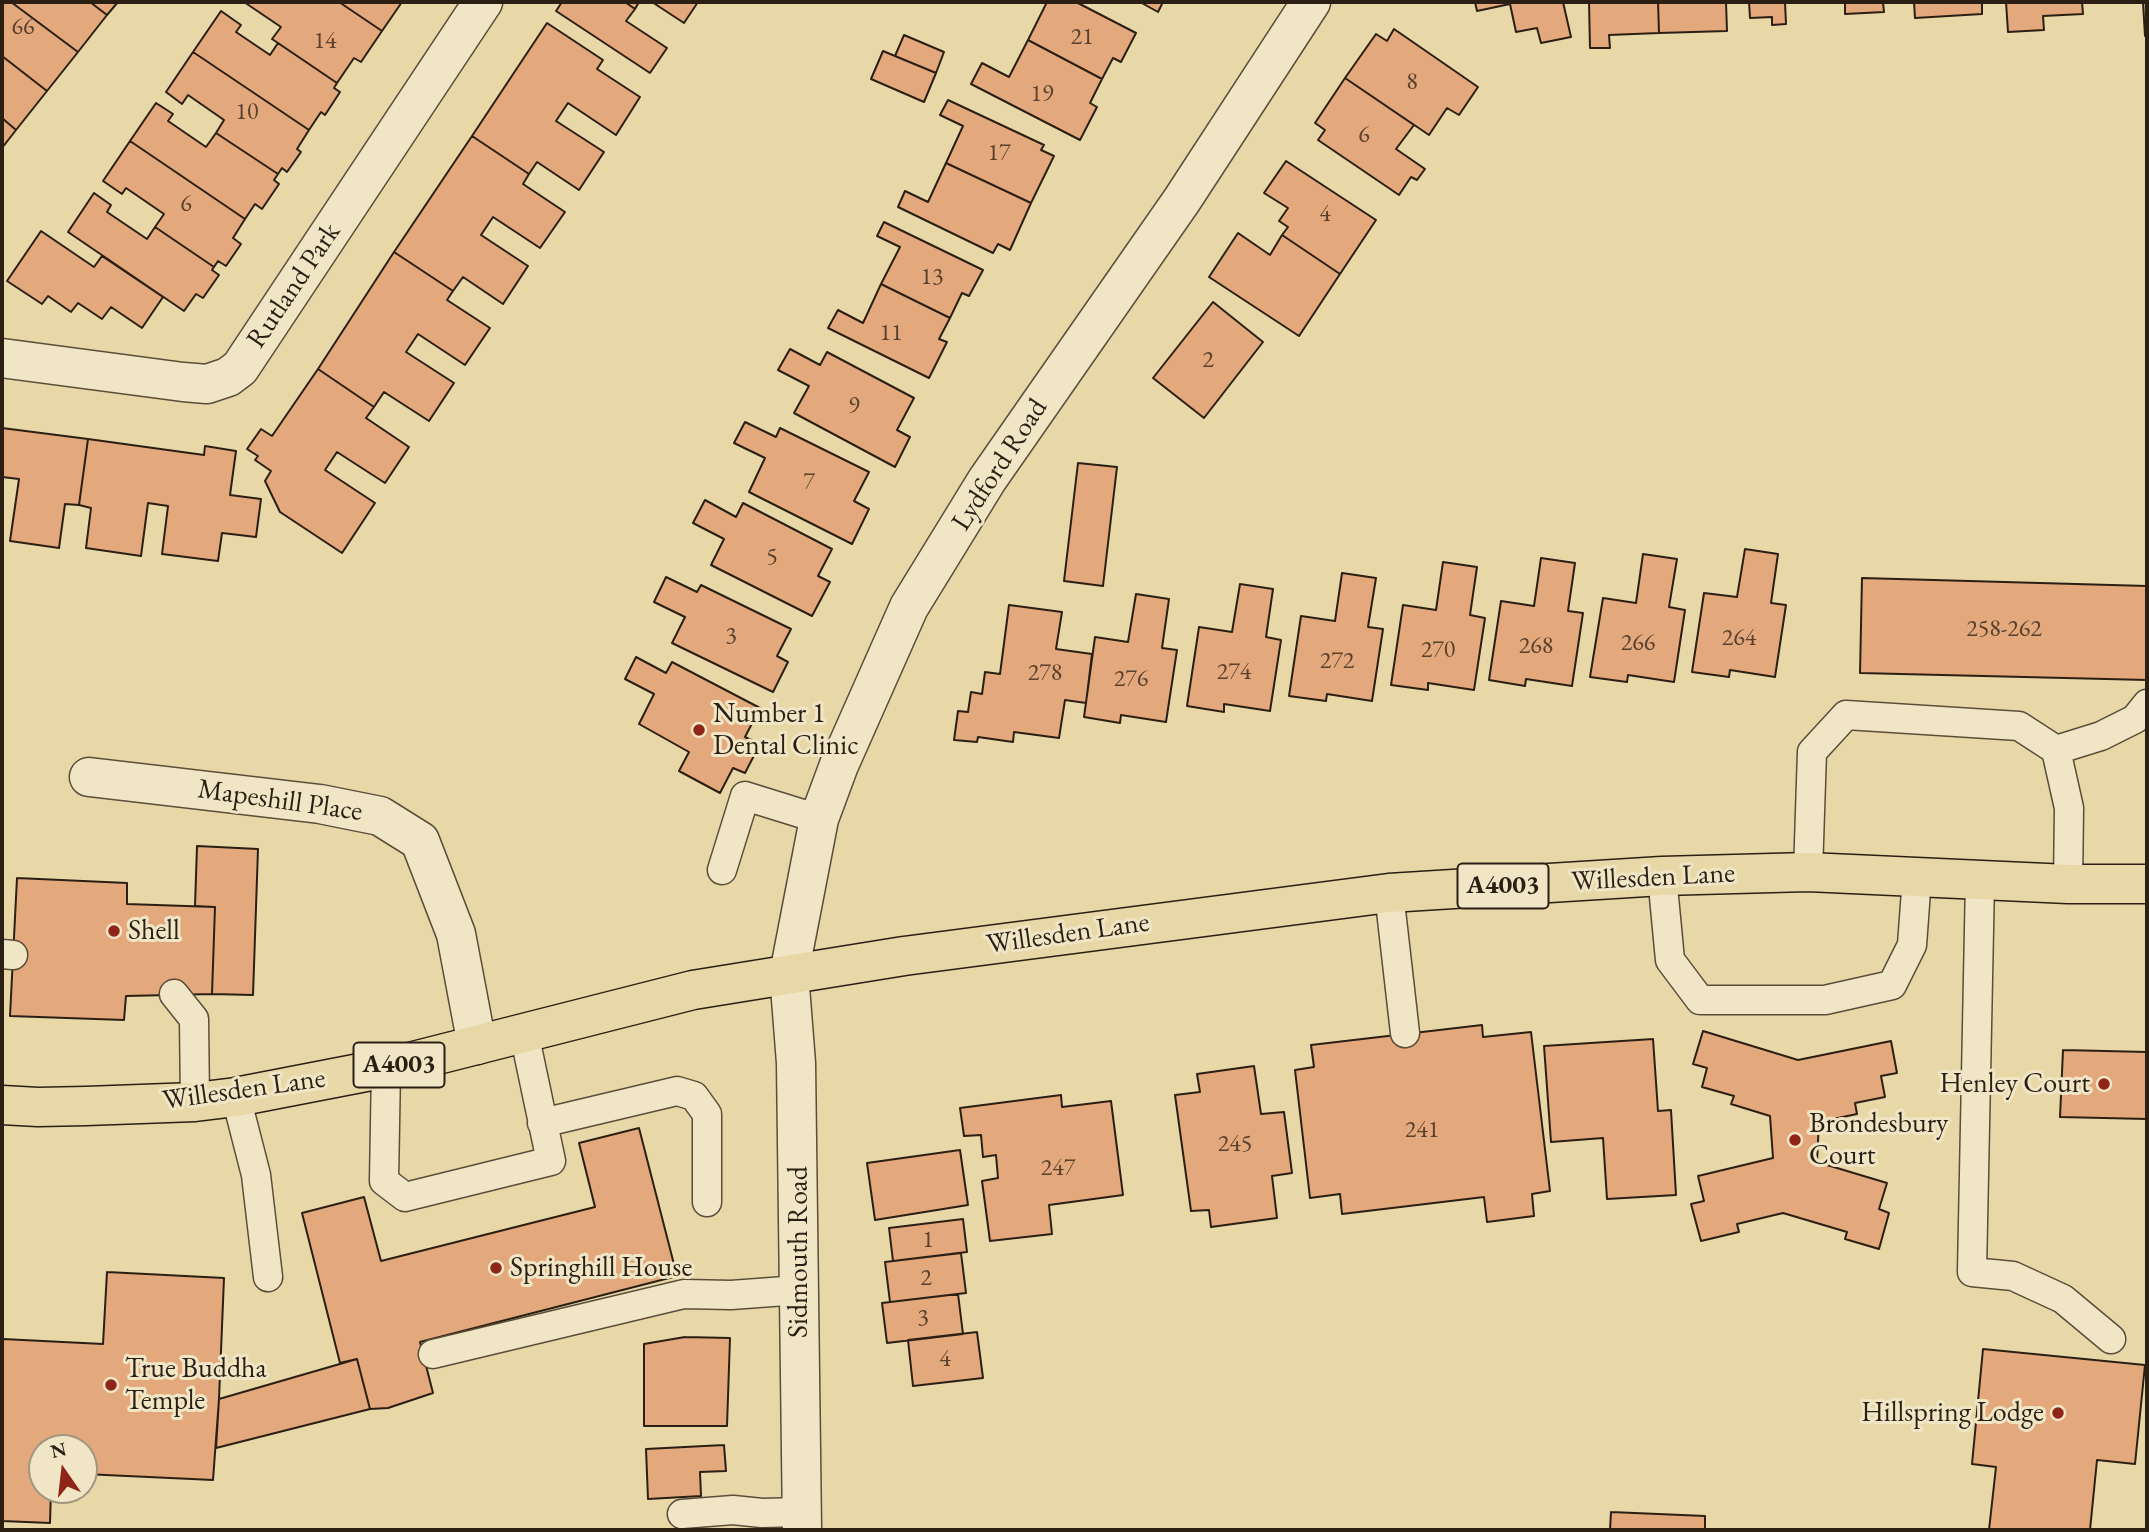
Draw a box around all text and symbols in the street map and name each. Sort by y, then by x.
house number: 66 [11,13,35,41]
house number: 21 [1070,23,1094,51]
house number: 14 [313,27,337,55]
house number: 8 [1406,68,1418,96]
house number: 19 [1030,80,1054,108]
house number: 10 [235,98,259,126]
house number: 6 [1358,121,1370,149]
house number: 17 [987,139,1011,167]
house number: 6 [180,190,192,218]
house number: 4 [1319,200,1331,228]
street label: Rutland Park [240,217,348,355]
house number: 13 [920,263,944,291]
house number: 11 [879,319,903,347]
house number: 2 [1202,346,1214,374]
house number: 9 [848,392,860,420]
street label: Lydford Road [945,393,1055,537]
house number: 7 [803,468,815,496]
house number: 5 [766,543,778,571]
house number: 258-262 [1966,615,2042,643]
house number: 3 [725,622,737,650]
house number: 264 [1722,624,1756,652]
house number: 266 [1621,629,1655,657]
house number: 268 [1519,632,1553,660]
house number: 270 [1421,636,1455,664]
house number: 272 [1320,647,1354,675]
house number: 274 [1217,658,1251,686]
house number: 278 [1028,659,1062,687]
house number: 276 [1114,665,1148,693]
place label: Number 1 Dental Clinic [713,697,859,763]
marker: Number 1 Dental Clinic [691,722,707,738]
street label: Mapeshill Place [196,773,364,829]
street label: Willesden Lane [1570,857,1736,899]
road number: A4003 [1458,864,1548,908]
street label: Willesden Lane [984,906,1152,962]
place label: Shell [128,914,180,948]
marker: Shell [106,923,122,939]
road number: A4003 [354,1042,444,1088]
street label: Willesden Lane [160,1062,328,1118]
place label: Henley Court [1939,1067,2090,1101]
marker: Henley Court [2096,1076,2112,1092]
place label: Brondesbury Court [1809,1107,1948,1173]
house number: 241 [1405,1116,1439,1144]
house number: 245 [1218,1130,1252,1158]
marker: Brondesbury Court [1787,1132,1803,1148]
house number: 247 [1041,1154,1075,1182]
street label: Sidmouth Road [782,1166,816,1338]
house number: 1 [922,1226,934,1254]
place label: Springhill House [510,1251,692,1285]
marker: Springhill House [488,1260,504,1276]
house number: 2 [920,1264,932,1292]
house number: 3 [917,1304,929,1332]
house number: 4 [939,1345,951,1373]
place label: True Buddha Temple [125,1352,267,1418]
marker: True Buddha Temple [103,1377,119,1393]
place label: Hillspring Lodge [1861,1396,2044,1430]
marker: Hillspring Lodge [2050,1405,2066,1421]
north arrow [28,1434,98,1504]
text: N [48,1436,69,1464]

